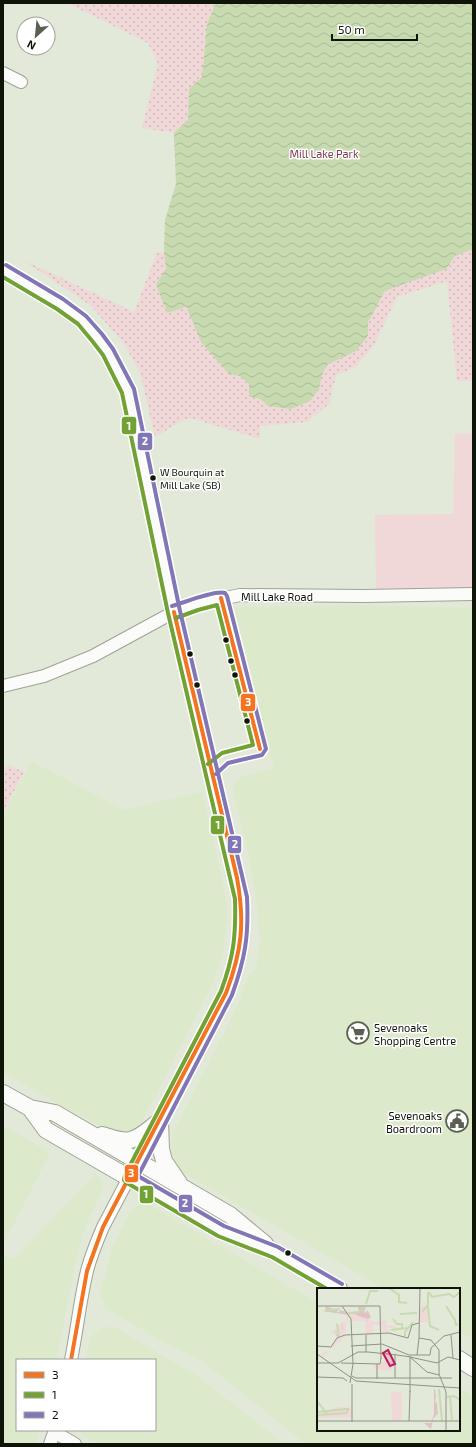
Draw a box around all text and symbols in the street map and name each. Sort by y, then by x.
north arrow [16,16,56,56]
scale bar [332,16,417,42]
text: 50 m [338,22,365,36]
text: N [25,38,38,53]
park label: Mill Lake Park [289,147,359,160]
line badge: 1 [121,416,137,435]
text: 1 [127,419,131,432]
line badge: 2 [137,432,153,451]
text: 2 [142,434,148,447]
place label: W Bourquin at Mill Lake (SB) [160,466,224,491]
marker: W Bourquin at Mill Lake (SB) [148,473,158,483]
street label: Mill Lake Road [241,590,313,603]
unlabelled marker [221,635,231,645]
unlabelled marker [185,649,195,659]
unlabelled marker [226,656,236,666]
unlabelled marker [230,670,240,680]
unlabelled marker [192,680,202,690]
line badge: 3 [240,693,256,712]
text: 3 [245,695,251,708]
unlabelled marker [242,716,252,726]
line badge: 1 [210,815,225,835]
text: 1 [216,818,220,831]
line badge: 2 [227,835,242,854]
text: 2 [232,837,238,850]
supermarket icon: Sevenoaks Shopping Centre [345,1020,371,1046]
place label: Sevenoaks Shopping Centre [374,1021,456,1047]
public building icon: Sevenoaks Boardroom [444,1108,470,1134]
place label: Sevenoaks Boardroom [386,1109,442,1135]
line badge: 3 [124,1164,139,1183]
text: 3 [128,1166,134,1179]
line badge: 1 [139,1185,154,1204]
text: 1 [144,1187,148,1200]
line badge: 2 [178,1194,193,1213]
text: 2 [182,1196,188,1209]
unlabelled marker [283,1248,293,1258]
inset map [317,1288,460,1431]
legend [16,1359,156,1431]
text: 3 [52,1367,59,1381]
text: 1 [52,1387,57,1401]
text: 2 [52,1407,59,1421]

